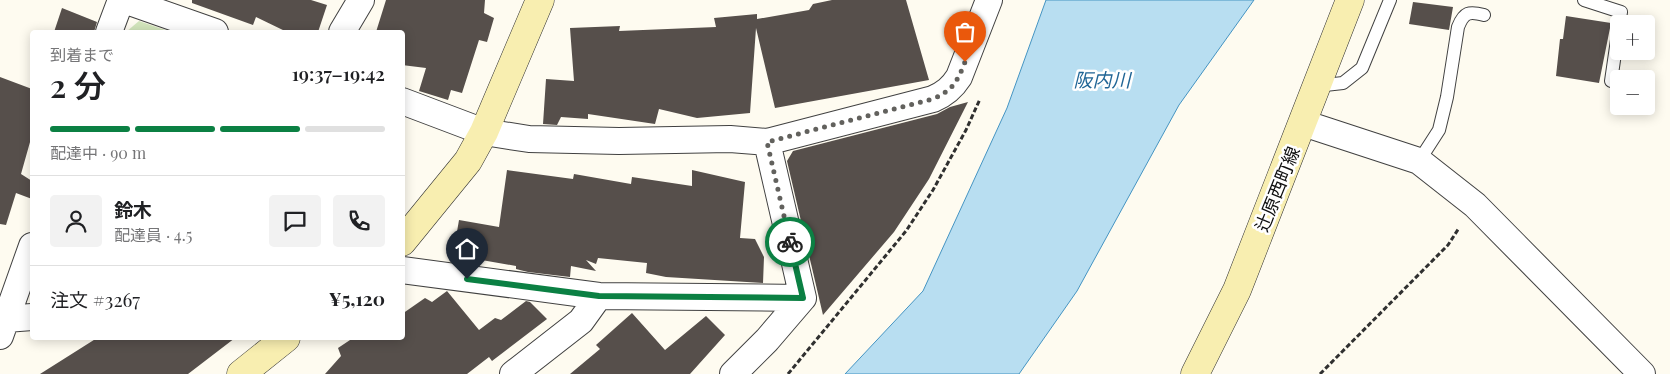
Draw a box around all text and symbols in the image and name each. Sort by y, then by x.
pin [944,11,986,62]
map controls [1610,15,1655,115]
button: + [1610,15,1655,60]
icon: bag [951,18,979,46]
text: 到着まで [50,44,114,65]
text: 19:37–19:42 [292,60,385,86]
text: 2 分 [50,63,106,106]
water label: 阪内川 [1073,66,1132,92]
button: − [1610,70,1655,115]
text: 配達中 · 90 m [50,142,146,163]
street label: 辻原西町線 [1249,143,1305,235]
button: person [50,195,102,247]
button: chat [269,195,321,247]
button: phone [333,195,385,247]
text: 鈴木 [114,196,152,222]
courier [765,217,815,267]
text: 配達員 · 4.5 [114,224,192,245]
pin [446,228,488,279]
icon: bike [776,228,804,256]
icon: home [453,235,481,263]
text: ¥5,120 [329,285,385,311]
text: 注文 #3267 [50,286,140,312]

